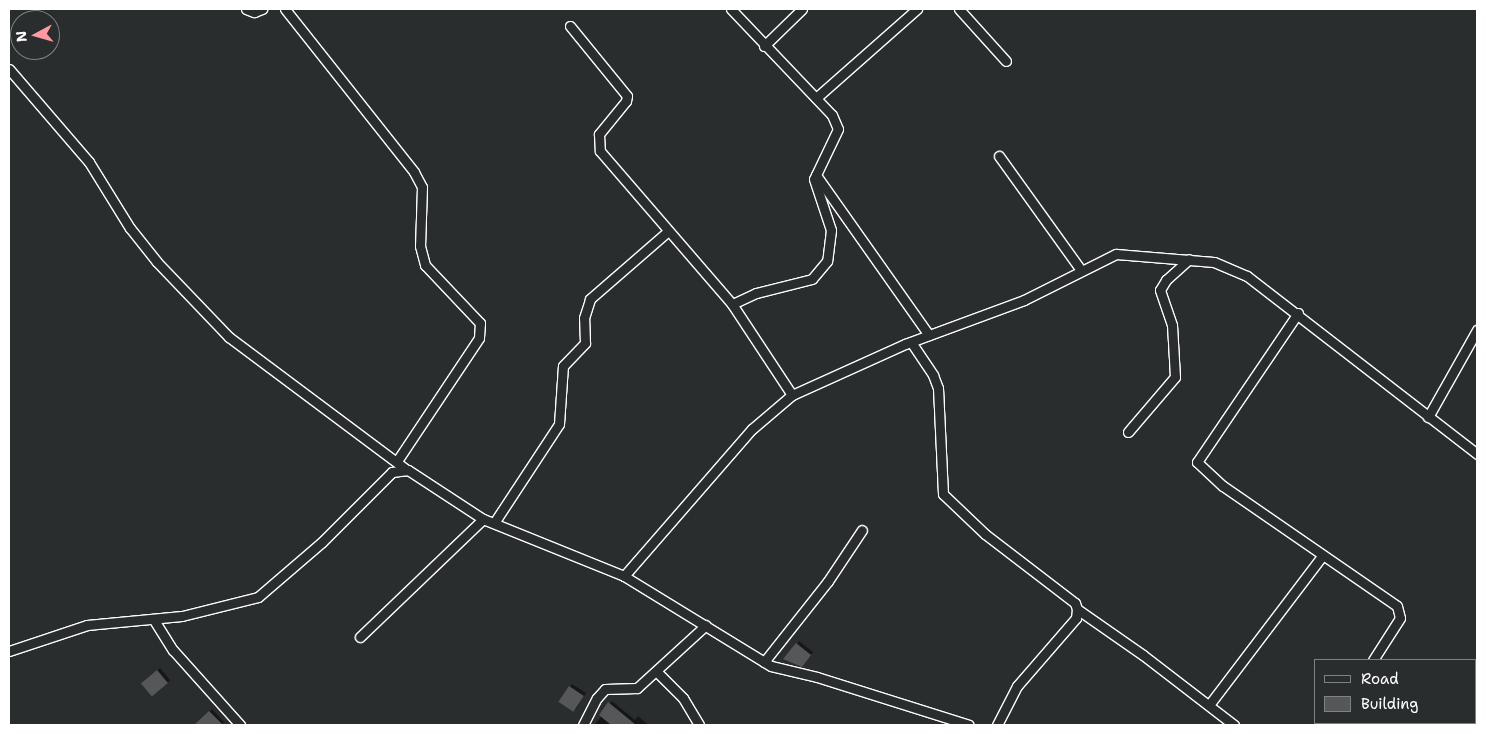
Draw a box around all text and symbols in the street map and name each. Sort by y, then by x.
north arrow [10,10,60,60]
text: N [12,30,31,43]
legend [1314,659,1476,724]
text: Road [1361,669,1399,689]
text: Building [1361,694,1418,714]

